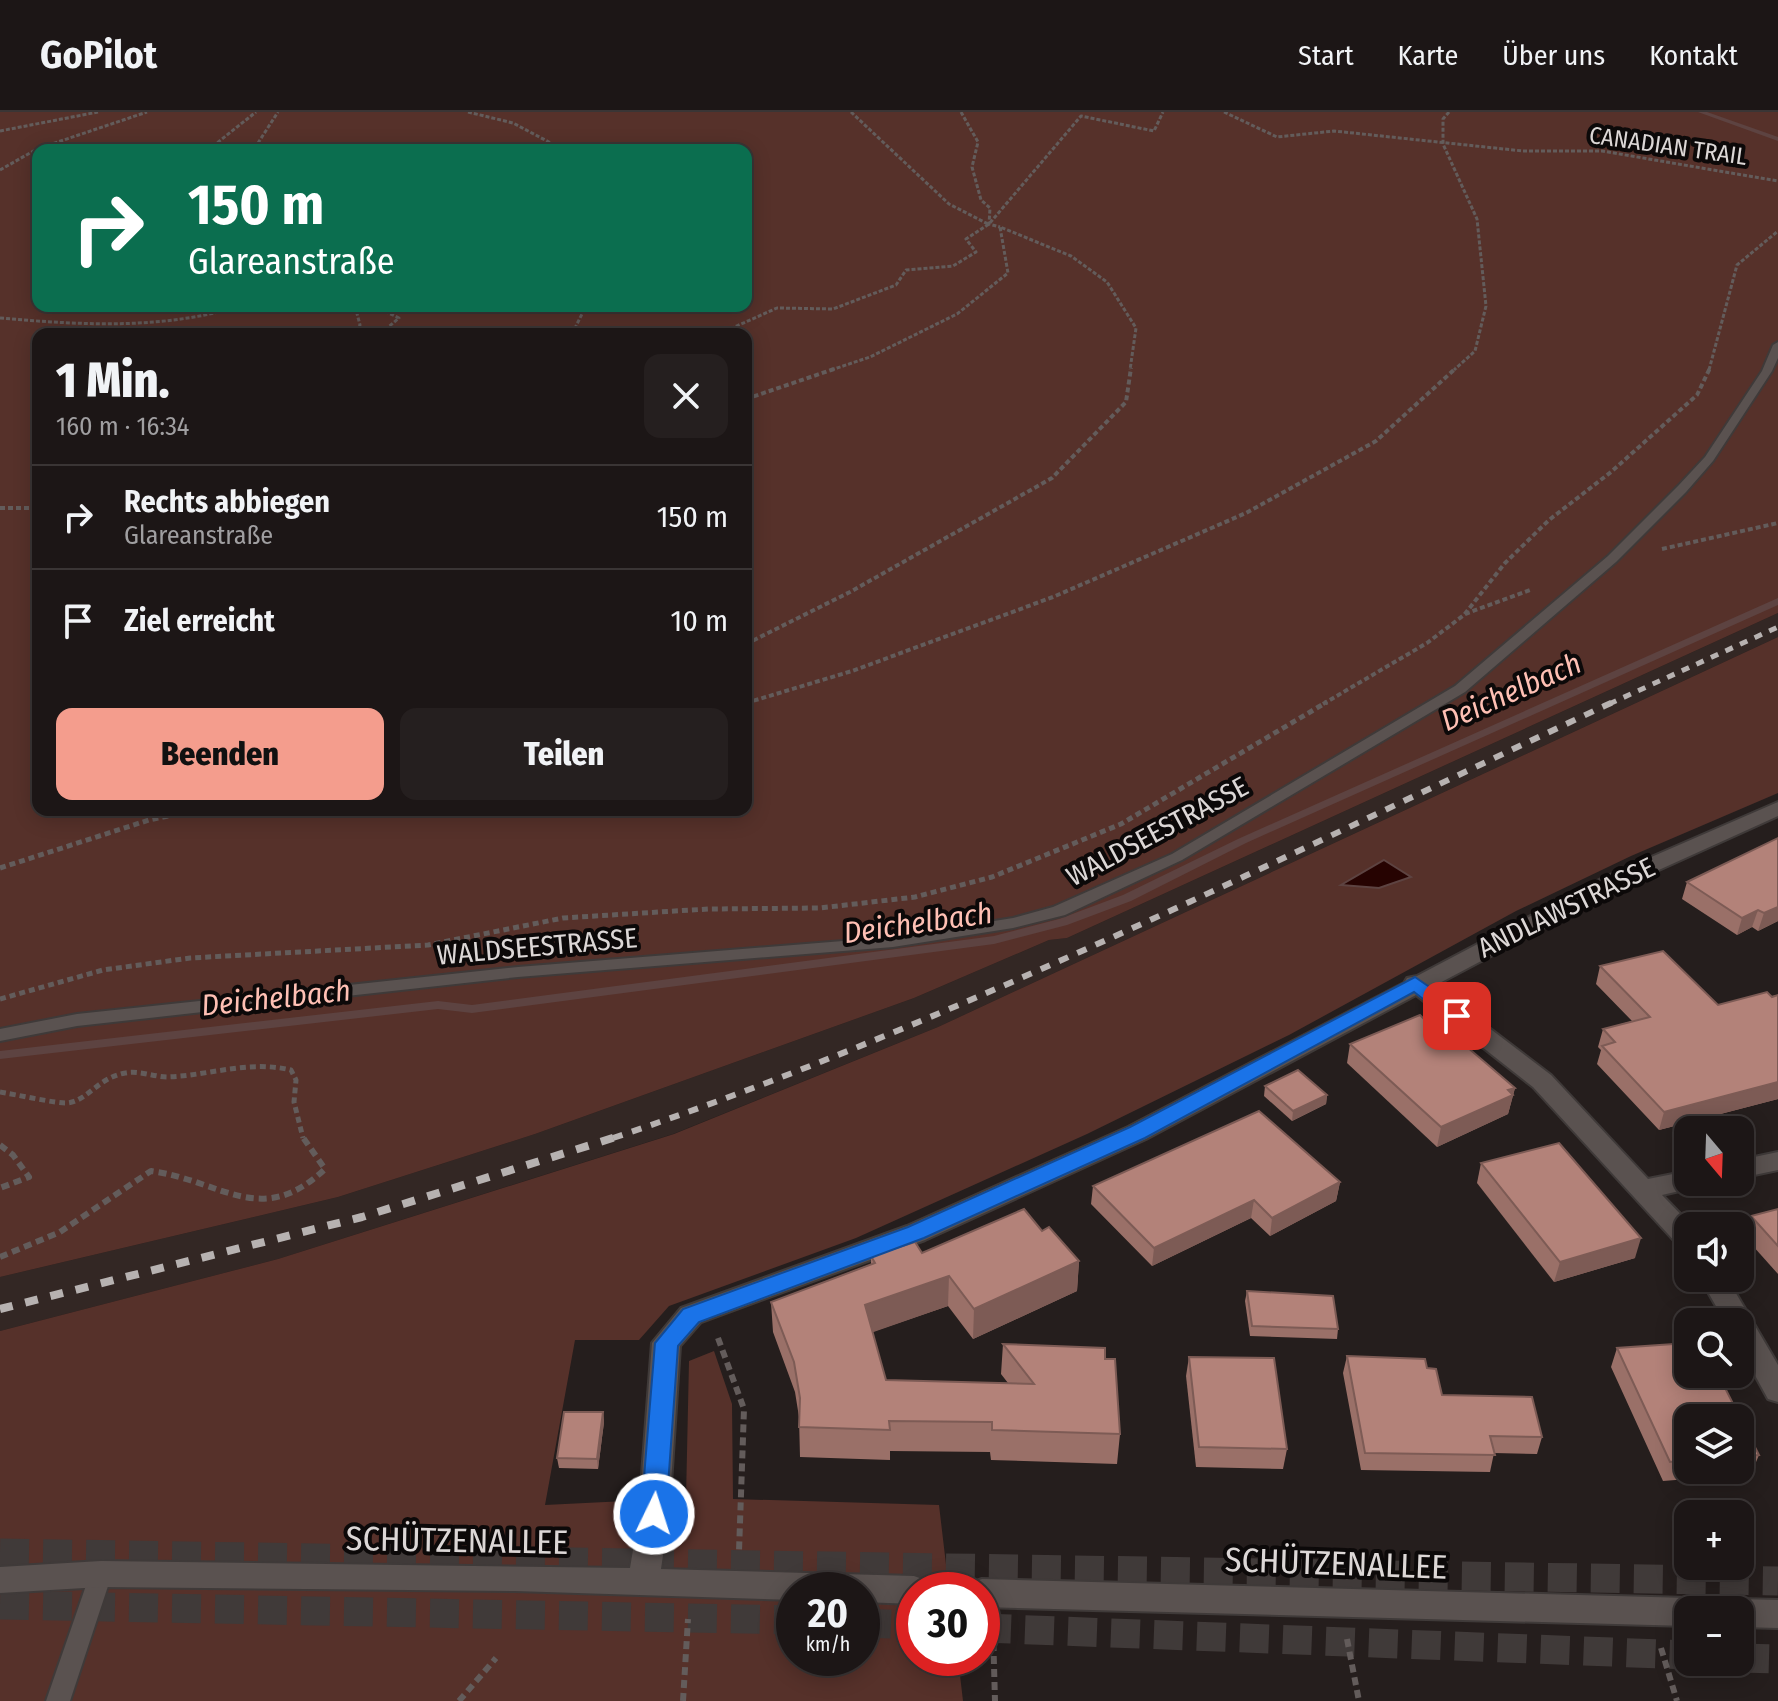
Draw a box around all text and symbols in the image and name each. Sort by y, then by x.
text: GoPilot [40,32,157,78]
text: Start [1298,39,1354,72]
text: Karte [1398,39,1458,72]
text: Über uns [1502,39,1605,72]
text: Kontakt [1649,39,1738,72]
street label: CANADIAN TRAIL [1587,121,1749,171]
text: 150 m [188,172,324,239]
icon: right [56,176,160,280]
text: Glareanstraße [188,240,395,284]
text: 1 Min. [56,352,170,410]
button: close [644,354,728,438]
text: 160 m · 16:34 [56,411,189,442]
text: Rechts abbiegen [124,484,330,520]
icon: right [56,495,100,539]
text: 150 m [657,499,728,535]
text: Glareanstraße [124,520,273,551]
icon: arrive [56,599,100,643]
text: Ziel erreicht [124,603,275,639]
text: 10 m [671,603,728,639]
water label: Deichelbach [1435,645,1587,739]
button: Beenden [56,708,384,800]
button: Teilen [400,708,728,800]
street label: WALDSEESTRASSE [1061,770,1254,893]
street label: ANDLAWSTRASSE [1472,850,1660,965]
water label: Deichelbach [841,895,995,951]
street label: WALDSEESTRASSE [435,921,639,972]
water label: Deichelbach [200,972,352,1024]
pin [1423,982,1491,1050]
icon: arrive [1435,994,1479,1038]
north arrow [1674,1116,1754,1196]
map controls [1674,1116,1754,1676]
button: sound [1674,1212,1754,1292]
button: search [1674,1308,1754,1388]
button: layers [1674,1404,1754,1484]
position arrow [612,1472,696,1556]
button: + [1674,1500,1754,1580]
street label: SCHÜTZENALLEE [345,1518,569,1563]
street label: SCHÜTZENALLEE [1224,1539,1448,1588]
speed limit sign: 30 [896,1572,1000,1676]
text: 20 [808,1590,848,1638]
button: − [1674,1596,1754,1676]
text: km/h [806,1632,850,1656]

